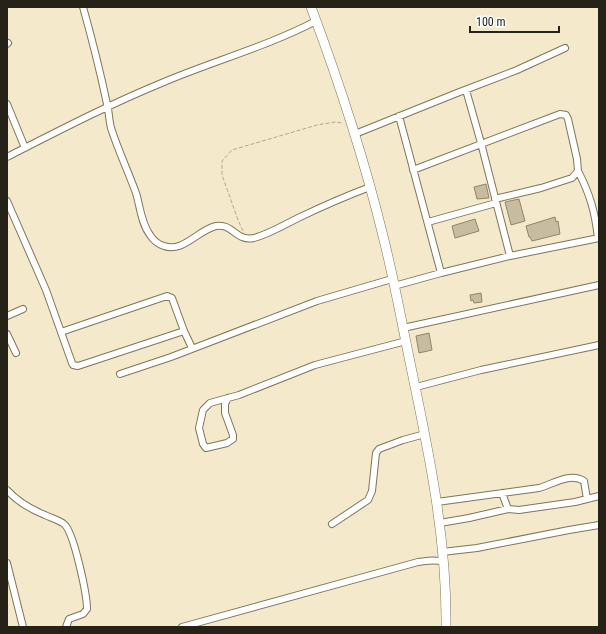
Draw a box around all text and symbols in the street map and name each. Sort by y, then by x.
scale bar [470,8,559,34]
text: 100 m [476,15,506,29]

